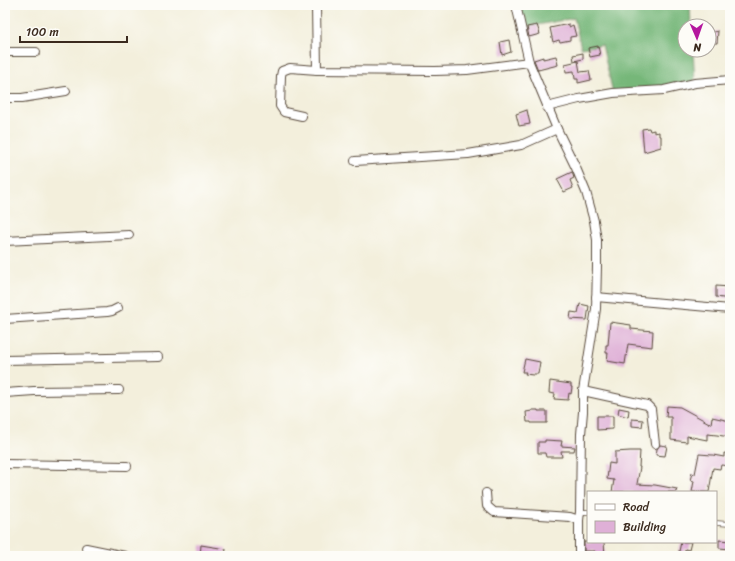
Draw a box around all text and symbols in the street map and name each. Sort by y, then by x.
scale bar [20,18,127,44]
north arrow [677,18,717,58]
text: 100 m [26,21,59,43]
text: N [693,38,702,57]
legend [587,491,717,543]
text: Road [623,496,650,518]
text: Building [623,516,666,538]

